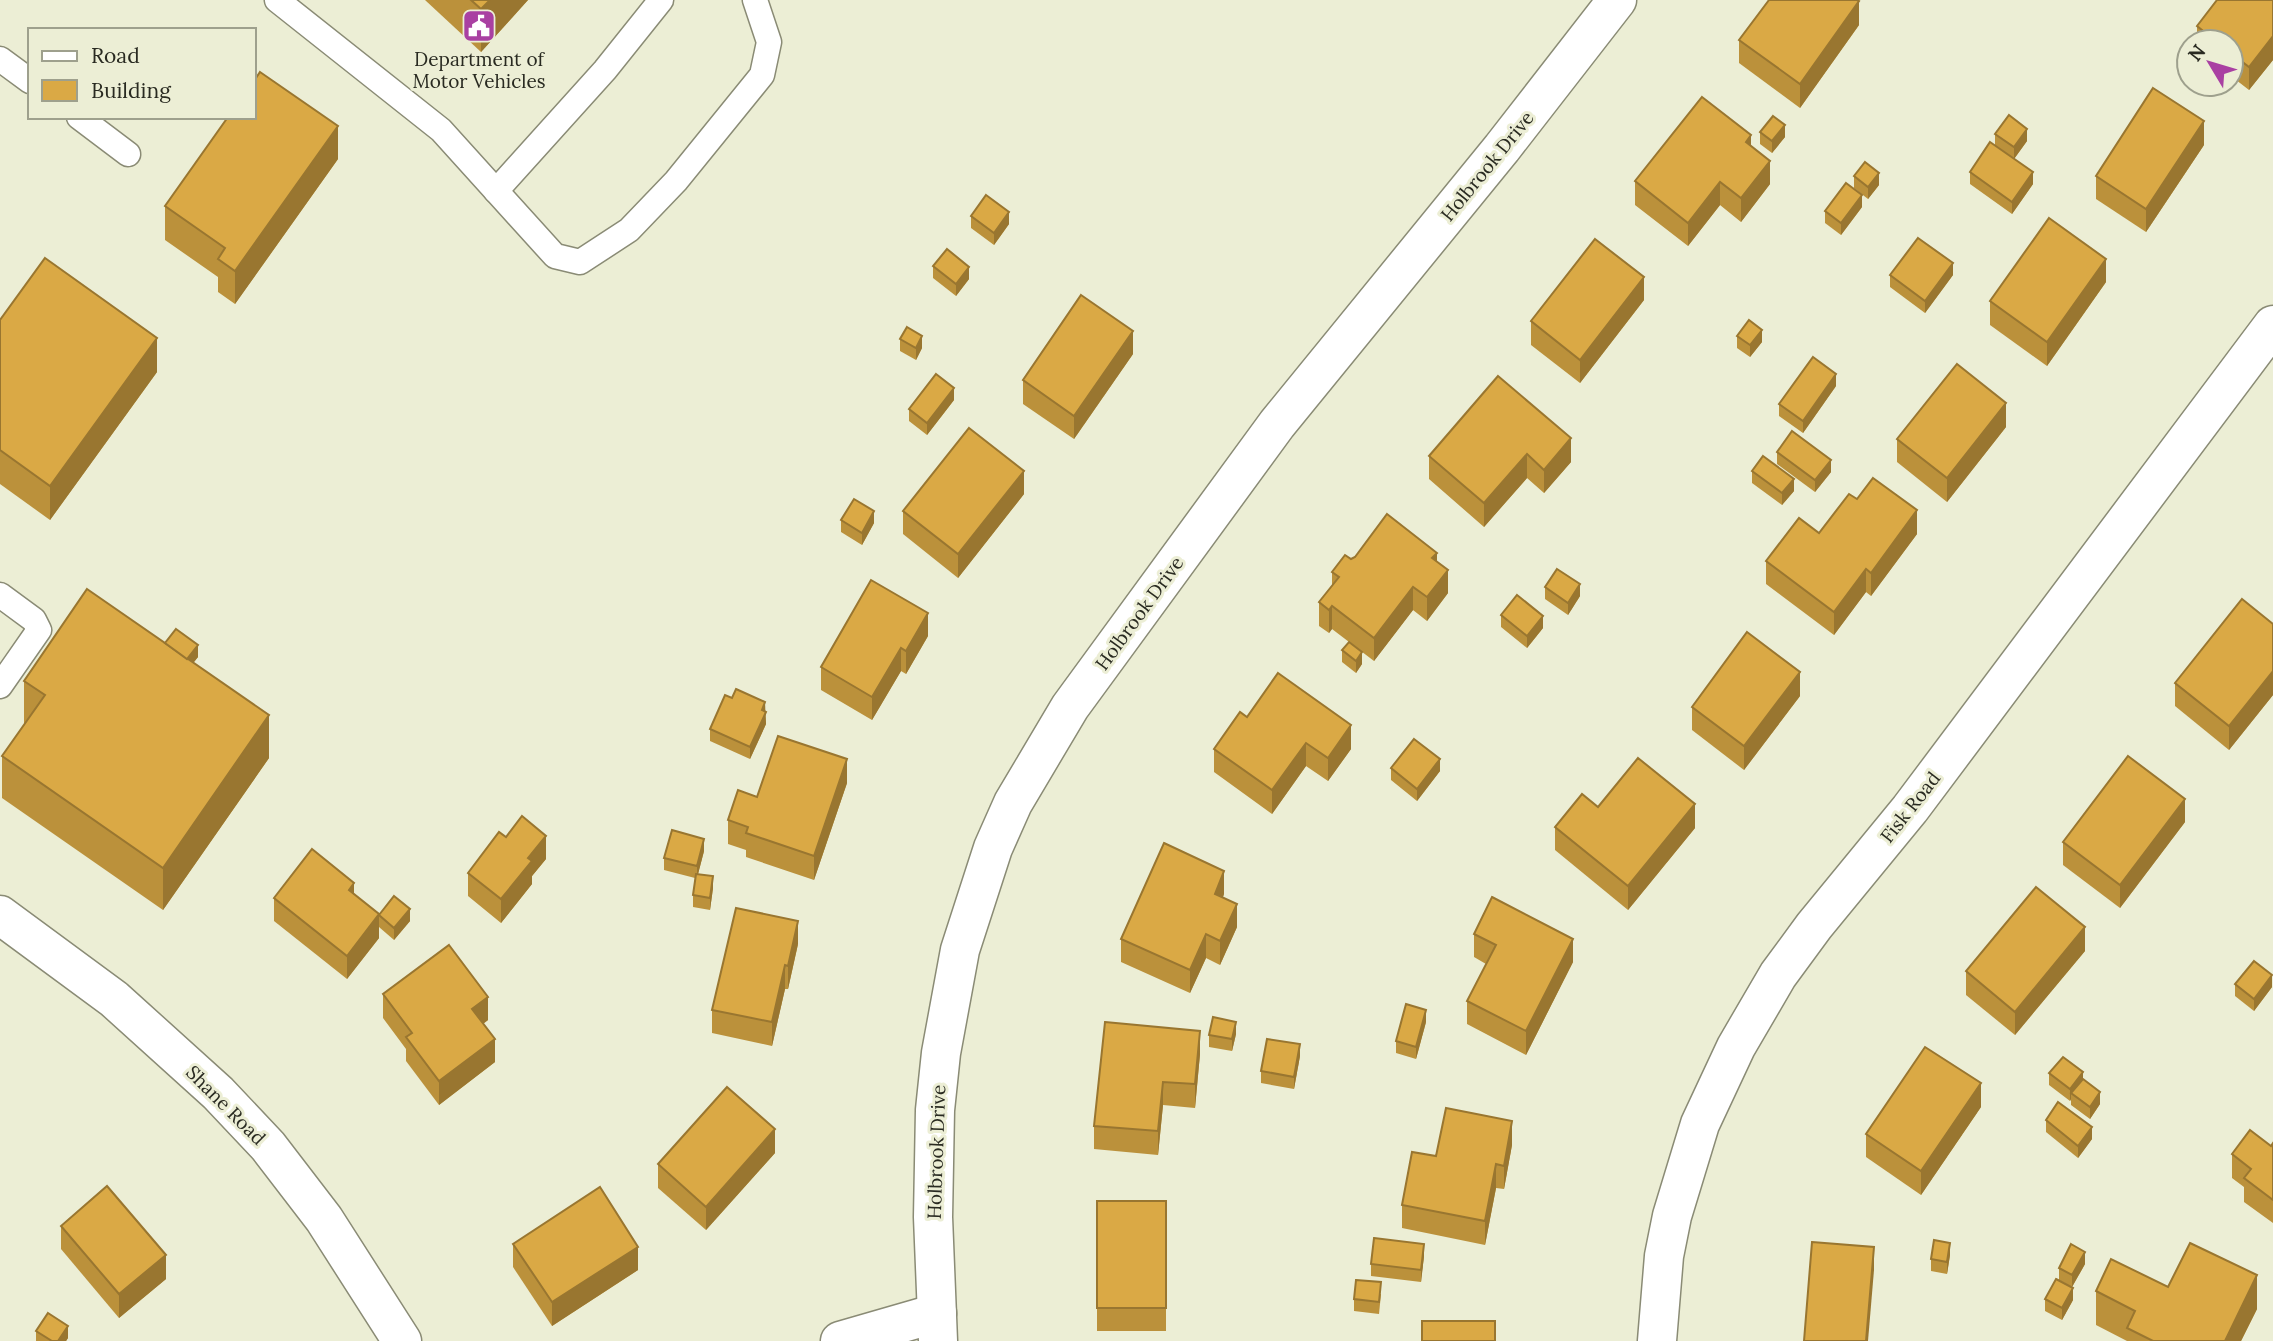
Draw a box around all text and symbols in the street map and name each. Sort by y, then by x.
public building icon: Department of Motor Vehicles [460,7,498,45]
legend [28,28,256,119]
north arrow [2175,28,2245,98]
text: N [2183,39,2211,66]
text: Road [91,42,140,69]
place label: Department of Motor Vehicles [412,47,546,93]
text: Building [91,77,171,104]
street label: Holbrook Drive [1435,106,1539,226]
street label: Holbrook Drive [1090,551,1188,675]
street label: Fisk Road [1875,767,1945,847]
street label: Shane Road [181,1060,271,1150]
street label: Holbrook Drive [922,1084,950,1220]

